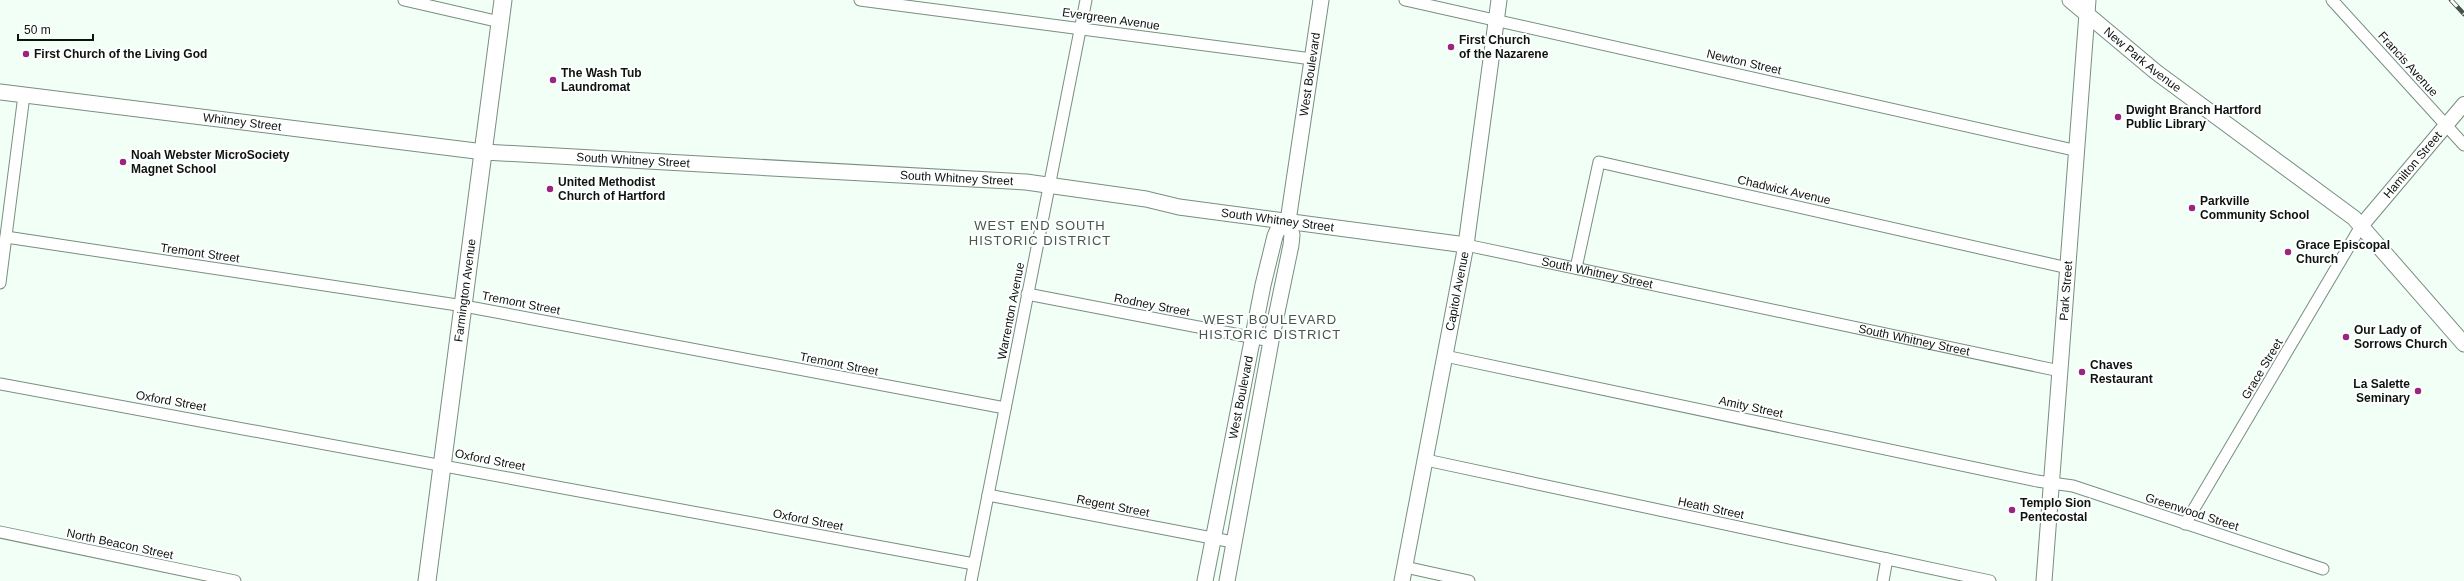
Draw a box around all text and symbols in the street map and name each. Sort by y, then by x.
street label: Evergreen Avenue [1061,5,1161,33]
scale bar [18,16,93,42]
text: 50 m [24,23,51,37]
street label: New Park Avenue [2101,24,2184,95]
street label: Francis Avenue [2375,29,2441,100]
street label: West Boulevard [1297,31,1323,117]
place label: First Church of the Nazarene [1459,33,1549,61]
marker: First Church of the Nazarene [1446,42,1456,52]
place label: First Church of the Living God [34,47,207,61]
street label: Newton Street [1705,47,1783,78]
marker: First Church of the Living God [21,49,31,59]
place label: The Wash Tub Laundromat [561,66,642,94]
marker: The Wash Tub Laundromat [548,75,558,85]
place label: Dwight Branch Hartford Public Library [2126,103,2261,131]
street label: Whitney Street [202,110,283,134]
marker: Dwight Branch Hartford Public Library [2113,112,2123,122]
street label: Hamilton Street [2381,128,2445,201]
place label: Noah Webster MicroSociety Magnet School [131,148,290,176]
street label: South Whitney Street [576,150,691,170]
marker: Noah Webster MicroSociety Magnet School [118,157,128,167]
street label: South Whitney Street [899,168,1014,188]
street label: Chadwick Avenue [1736,172,1832,208]
place label: United Methodist Church of Hartford [558,175,665,203]
marker: United Methodist Church of Hartford [545,184,555,194]
place label: Parkville Community School [2200,194,2309,222]
marker: Parkville Community School [2187,203,2197,213]
street label: South Whitney Street [1220,206,1335,235]
district label: WEST END SOUTH HISTORIC DISTRICT [969,218,1111,248]
street label: Farmington Avenue [451,238,479,343]
place label: Grace Episcopal Church [2296,238,2390,266]
street label: Tremont Street [160,241,241,266]
marker: Grace Episcopal Church [2283,247,2293,257]
street label: Capitol Avenue [1443,250,1472,332]
street label: South Whitney Street [1540,254,1655,292]
street label: Park Street [2057,260,2075,321]
street label: Warrenton Avenue [995,261,1027,361]
street label: Tremont Street [481,289,562,318]
street label: Rodney Street [1113,291,1192,319]
district label: WEST BOULEVARD HISTORIC DISTRICT [1199,312,1341,342]
street label: South Whitney Street [1857,321,1972,359]
place label: Our Lady of Sorrows Church [2354,323,2447,351]
marker: Our Lady of Sorrows Church [2341,332,2351,342]
street label: Grace Street [2238,336,2286,402]
street label: Tremont Street [799,350,880,379]
street label: West Boulevard [1226,355,1256,440]
place label: Chaves Restaurant [2090,358,2153,386]
marker: Chaves Restaurant [2077,367,2087,377]
place label: La Salette Seminary [2353,377,2410,405]
marker: La Salette Seminary [2413,386,2423,396]
street label: Oxford Street [135,388,208,414]
street label: Amity Street [1718,393,1785,421]
street label: Oxford Street [454,446,527,474]
street label: Greenwood Street [2144,490,2241,534]
street label: Regent Street [1075,492,1151,520]
street label: Heath Street [1677,494,1746,522]
place label: Templo Sion Pentecostal [2020,496,2091,524]
marker: Templo Sion Pentecostal [2007,505,2017,515]
street label: Oxford Street [772,506,845,534]
street label: North Beacon Street [65,526,175,562]

